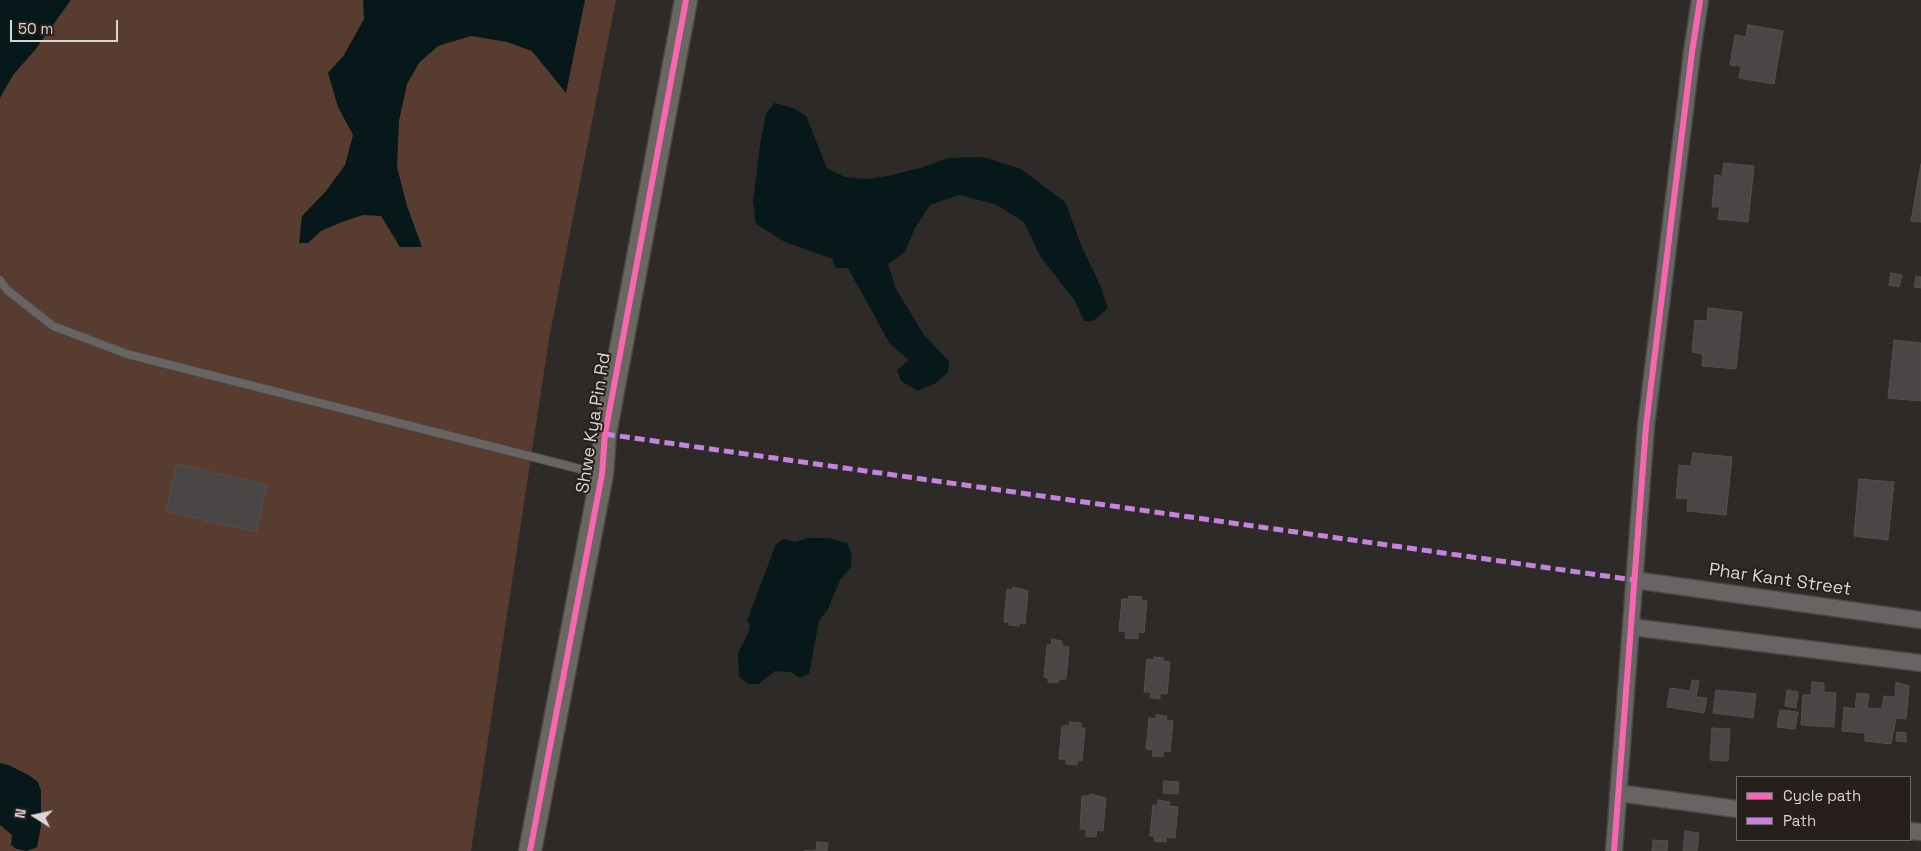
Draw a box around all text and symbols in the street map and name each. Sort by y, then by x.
scale bar [12,10,120,42]
text: 50 m [18,19,53,38]
street label: Shwe Kya Pin Rd [572,351,616,495]
street label: Phar Kant Street [1707,559,1853,601]
legend [1736,776,1911,841]
text: Cycle path [1783,786,1861,805]
north arrow [10,791,60,841]
text: N [11,807,30,820]
text: Path [1783,811,1816,830]

